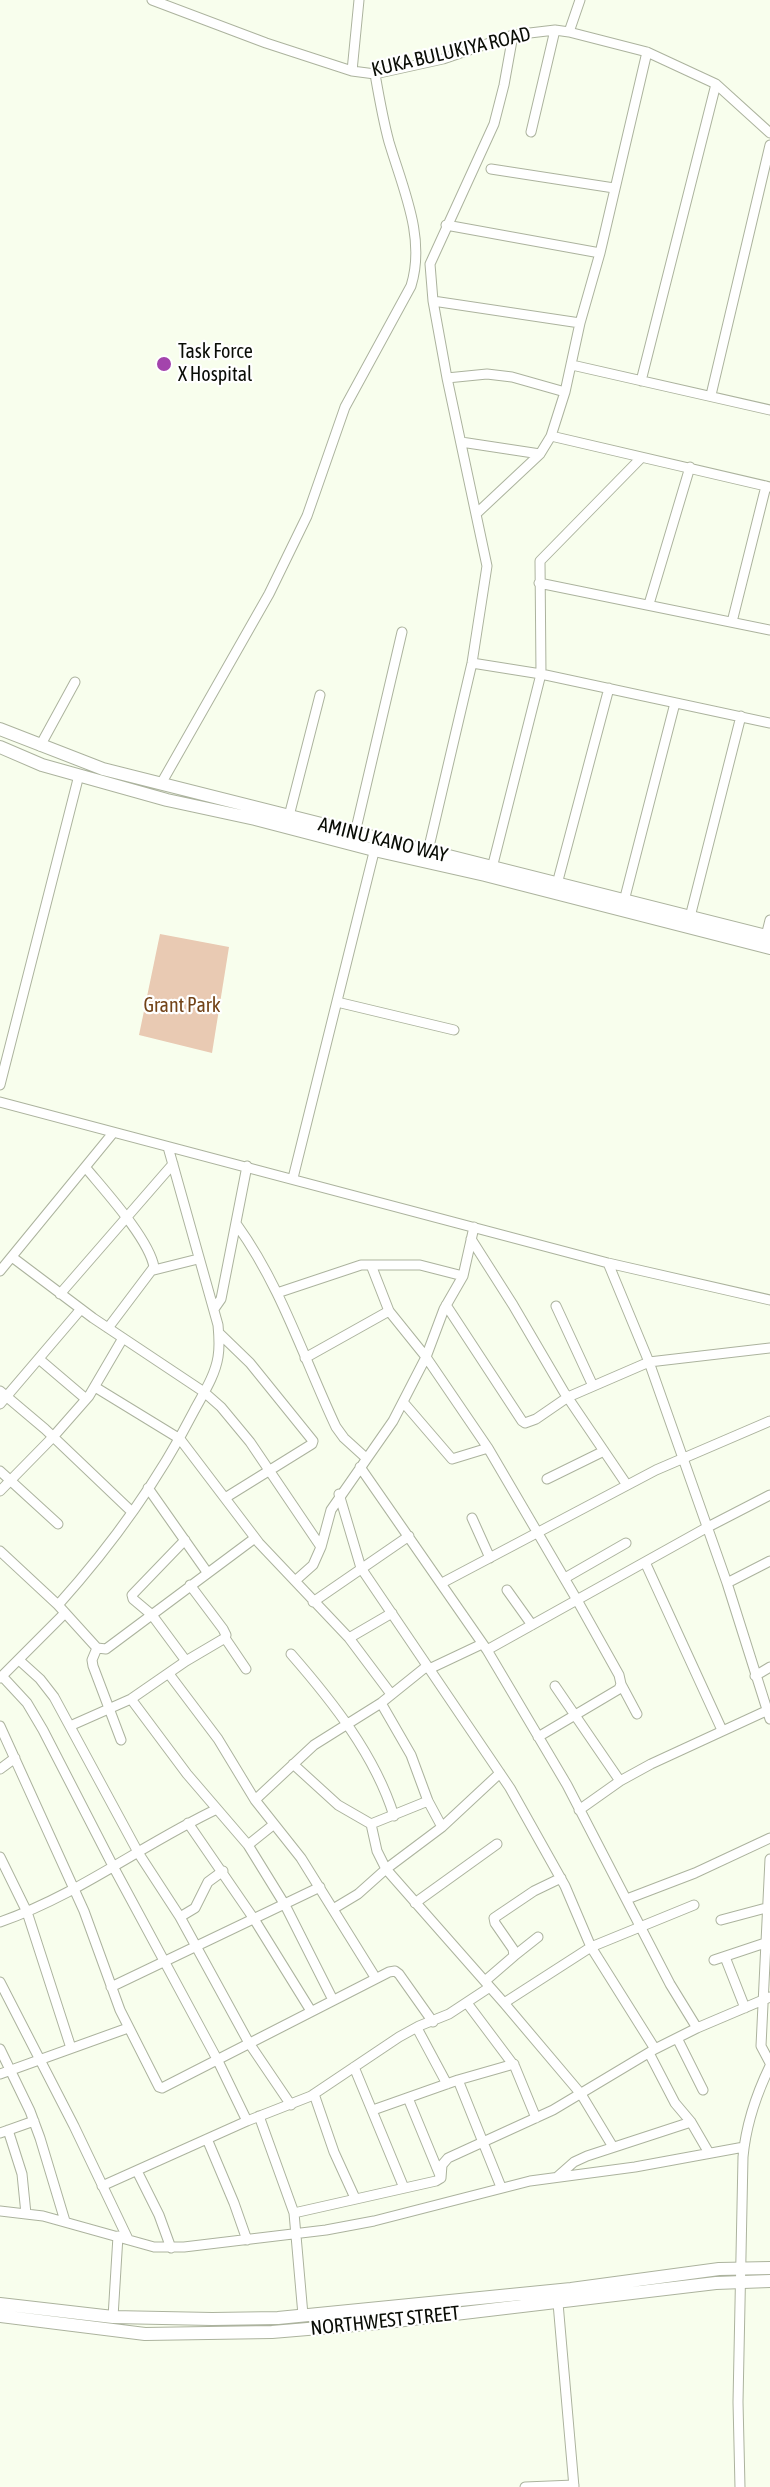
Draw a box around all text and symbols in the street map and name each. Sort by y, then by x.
street label: KUKA BULUKIYA ROAD [369,22,533,82]
place label: Task Force X Hospital [178,340,253,387]
marker: Task Force X Hospital [155,355,173,373]
street label: AMINU KANO WAY [316,812,450,868]
park label: Grant Park [144,994,220,1018]
street label: NORTHWEST STREET [309,2301,461,2341]

